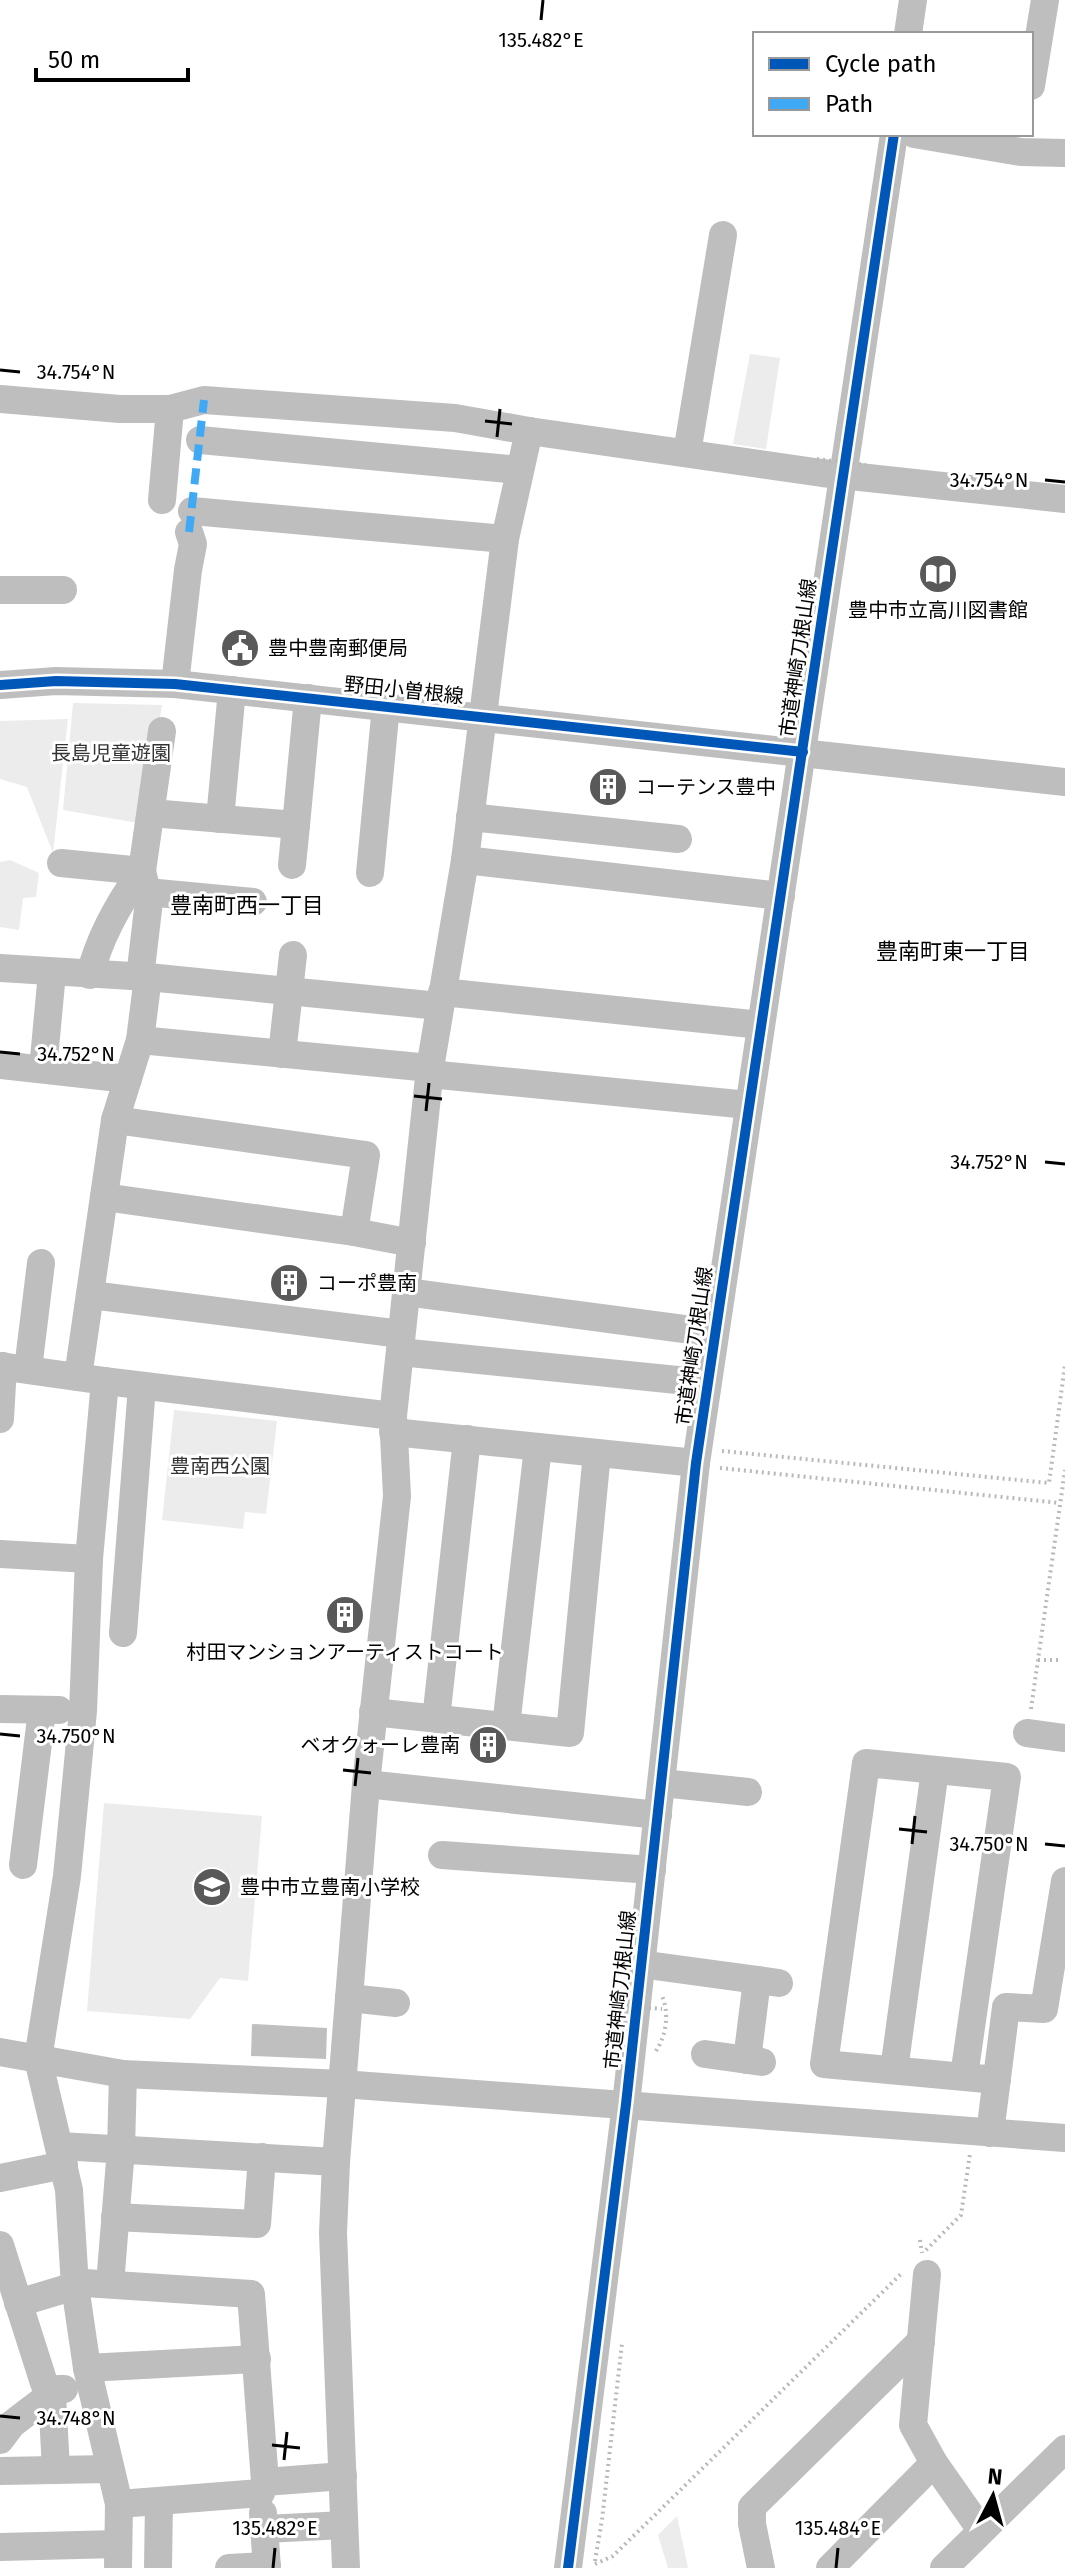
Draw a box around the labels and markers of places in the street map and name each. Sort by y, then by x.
library icon: 豊中市立高川図書館 [917,553,959,595]
place label: 豊中市立高川図書館 [848,598,1028,622]
public building icon: 豊中豊南郵便局 [219,627,261,669]
place label: 豊中豊南郵便局 [268,636,408,660]
building icon: コーテンス豊中 [587,766,629,808]
place label: コーテンス豊中 [636,775,776,799]
building icon: コーポ豊南 [268,1262,310,1304]
place label: コーポ豊南 [317,1271,417,1295]
building icon: 村田マンションアーティストコート [324,1594,366,1636]
place label: 村田マンションアーティストコート [186,1640,504,1664]
building icon: ベオクォーレ豊南 [467,1724,509,1766]
place label: ベオクォーレ豊南 [300,1733,460,1757]
school or university icon: 豊中市立豊南小学校 [191,1866,233,1908]
place label: 豊中市立豊南小学校 [240,1875,420,1899]

